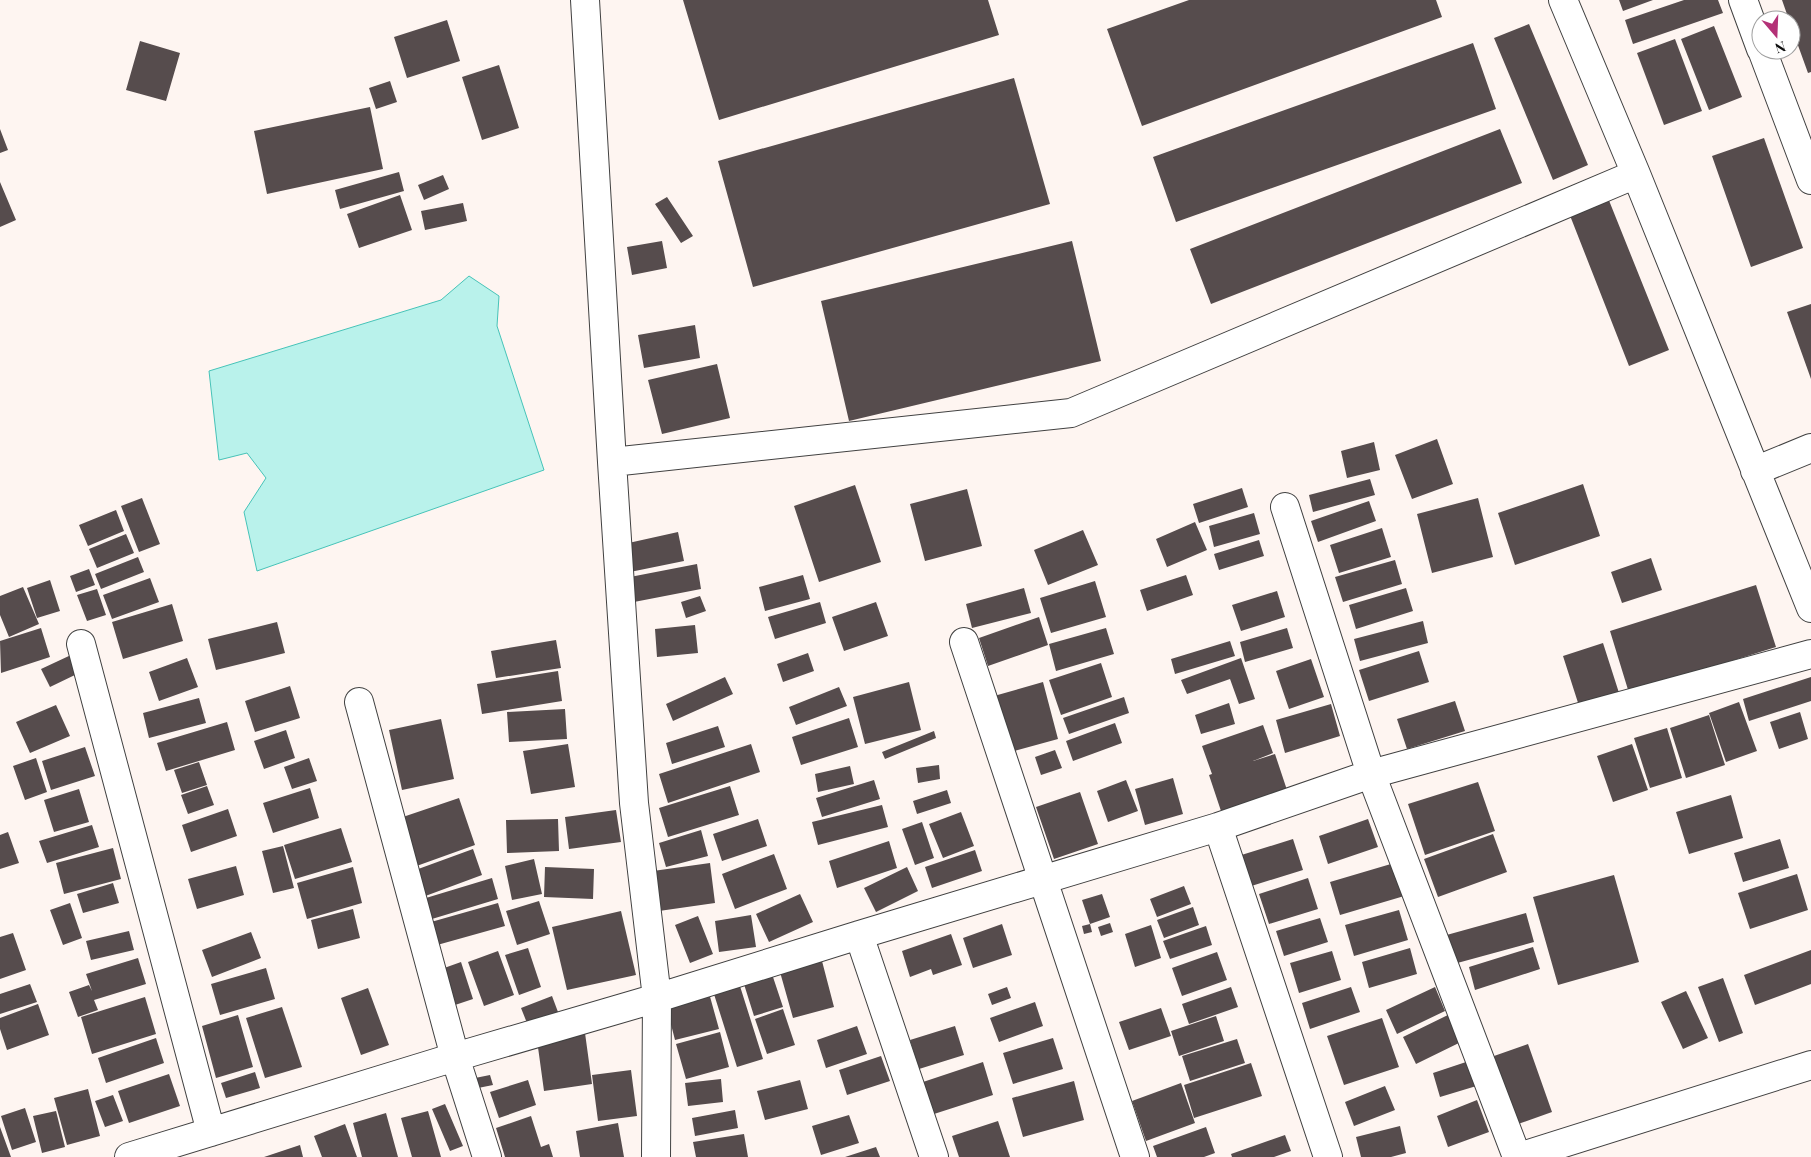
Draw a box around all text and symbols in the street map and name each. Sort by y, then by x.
north arrow [1751,10,1801,60]
text: N [1773,37,1788,58]

